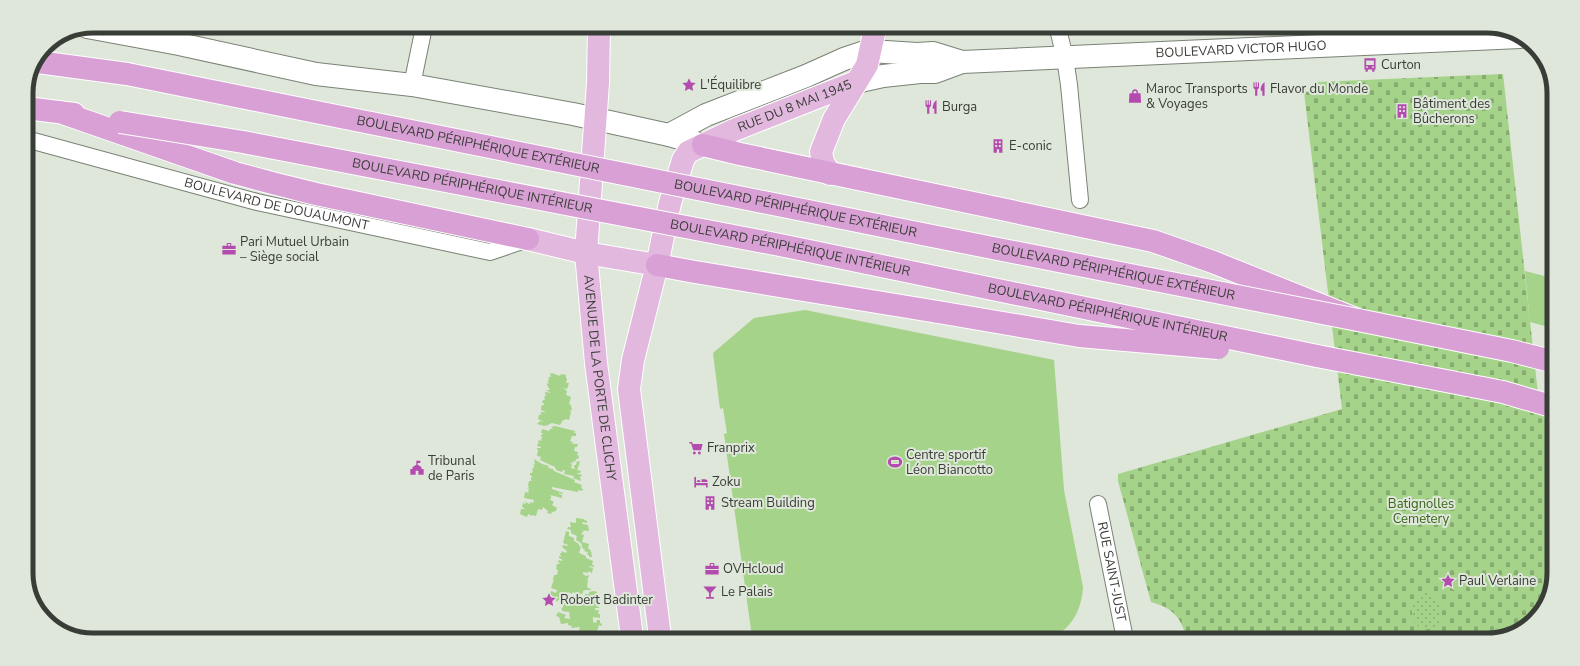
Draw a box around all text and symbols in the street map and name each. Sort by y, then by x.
street label: BOULEVARD VICTOR HUGO [1155,37,1327,62]
place label: Curton [1381,56,1421,74]
bus stop icon: Curton [1362,57,1378,73]
place label: L'Équilibre [700,75,761,94]
street label: RUE DU 8 MAI 1945 [735,76,854,137]
place icon: L'Équilibre [681,77,697,93]
place label: Maroc Transports & Voyages [1146,80,1248,113]
place label: Flavor du Monde [1270,80,1368,98]
restaurant icon: Flavor du Monde [1251,81,1267,97]
shop icon: Maroc Transports & Voyages [1127,88,1143,104]
place label: Bâtiment des Bûcherons [1413,95,1490,128]
place label: Burga [942,98,977,116]
restaurant icon: Burga [923,99,939,115]
building icon: Bâtiment des Bûcherons [1394,103,1410,119]
street label: BOULEVARD PÉRIPHÉRIQUE EXTÉRIEUR [355,111,601,178]
place label: E-conic [1009,137,1052,155]
building icon: E-conic [990,138,1006,154]
street label: BOULEVARD PÉRIPHÉRIQUE INTÉRIEUR [350,154,594,218]
street label: BOULEVARD DE DOUAUMONT [182,174,371,235]
street label: BOULEVARD PÉRIPHÉRIQUE EXTÉRIEUR [673,175,919,242]
street label: BOULEVARD PÉRIPHÉRIQUE INTÉRIEUR [669,215,912,281]
place label: Pari Mutuel Urbain – Siège social [240,233,349,266]
street label: BOULEVARD PÉRIPHÉRIQUE EXTÉRIEUR [990,239,1237,305]
office icon: Pari Mutuel Urbain – Siège social [221,241,237,257]
street label: AVENUE DE LA PORTE DE CLICHY [579,274,620,482]
street label: BOULEVARD PÉRIPHÉRIQUE INTÉRIEUR [986,279,1229,346]
place label: Franprix [707,439,755,457]
supermarket icon: Franprix [688,440,704,456]
place label: Centre sportif Léon Biancotto [906,446,993,479]
place label: Tribunal de Paris [428,452,476,485]
sports icon: Centre sportif Léon Biancotto [887,454,903,470]
public building icon: Tribunal de Paris [409,460,425,476]
place label: Zoku [712,473,740,491]
hotel icon: Zoku [693,474,709,490]
place label: Stream Building [721,494,815,512]
building icon: Stream Building [702,495,718,511]
park label: Batignolles Cemetery [1388,495,1454,528]
street label: RUE SAINT-JUST [1093,520,1130,623]
place label: OVHcloud [723,560,784,578]
office icon: OVHcloud [704,561,720,577]
place label: Paul Verlaine [1459,572,1536,590]
place icon: Paul Verlaine [1440,573,1456,589]
place label: Le Palais [721,583,773,601]
bar icon: Le Palais [702,584,718,600]
place label: Robert Badinter [560,591,653,609]
place icon: Robert Badinter [541,592,557,608]

